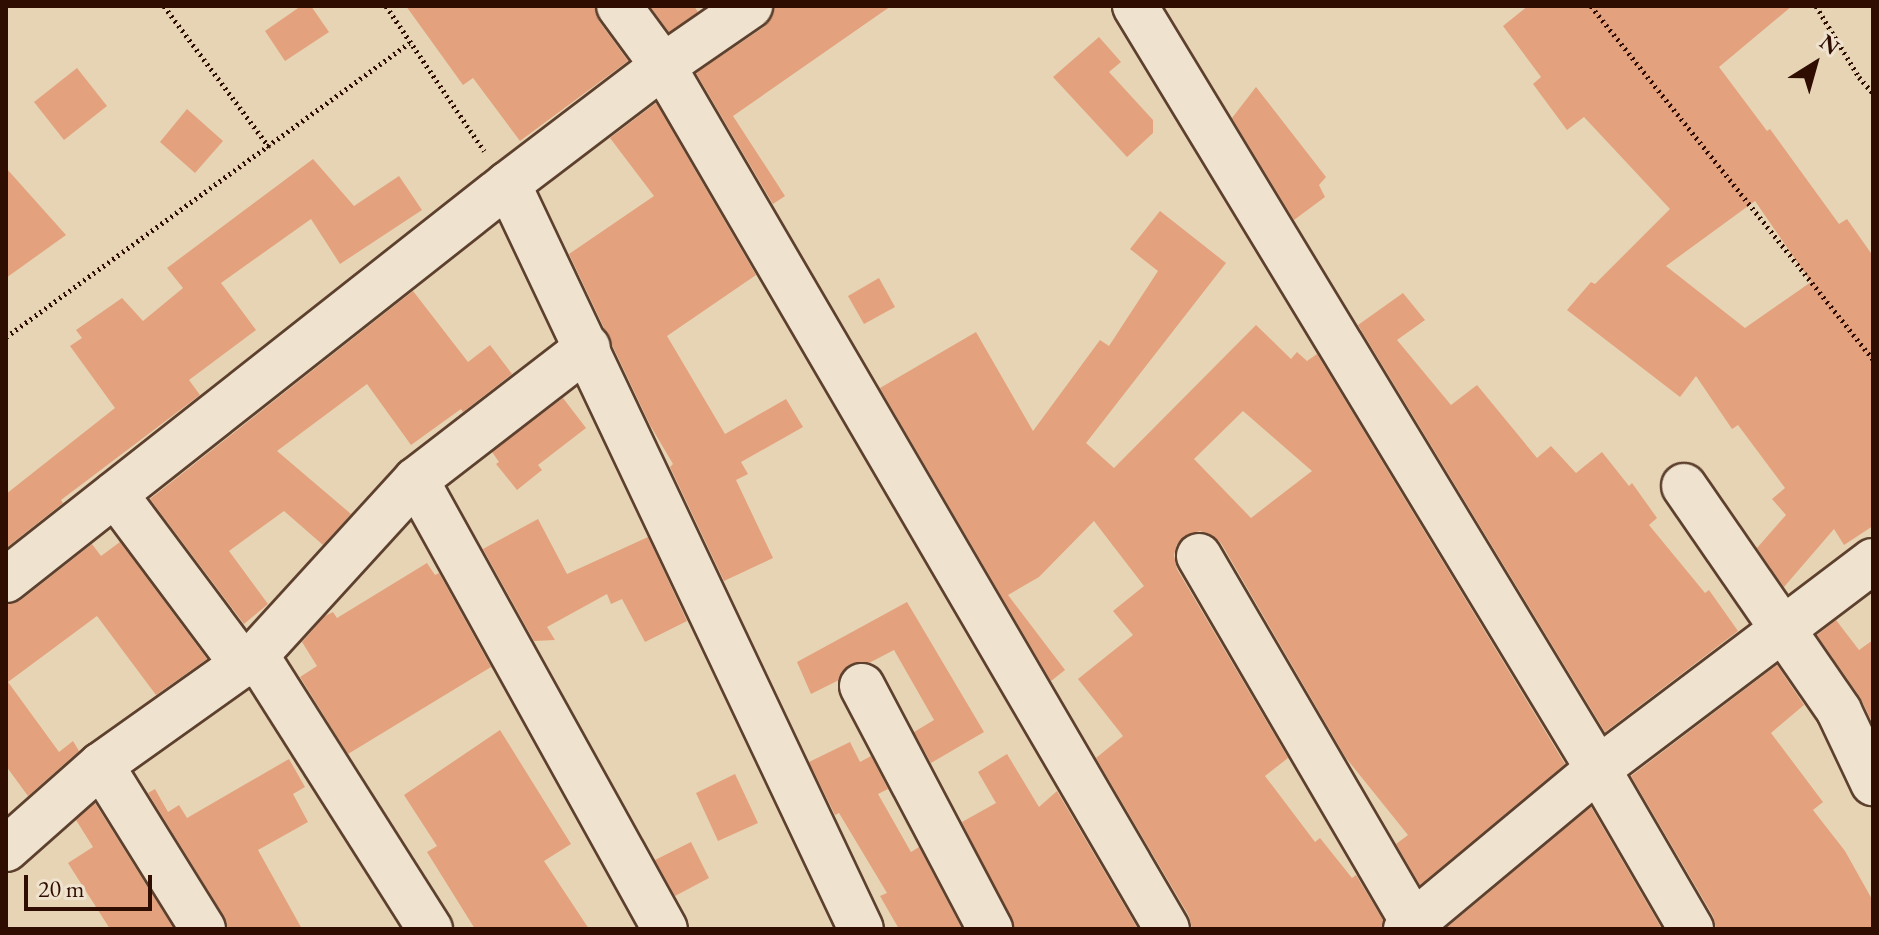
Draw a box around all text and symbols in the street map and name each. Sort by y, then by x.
north arrow [1775,24,1855,104]
text: N [1814,27,1846,61]
scale bar [28,859,156,909]
text: 20 m [38,873,85,904]

